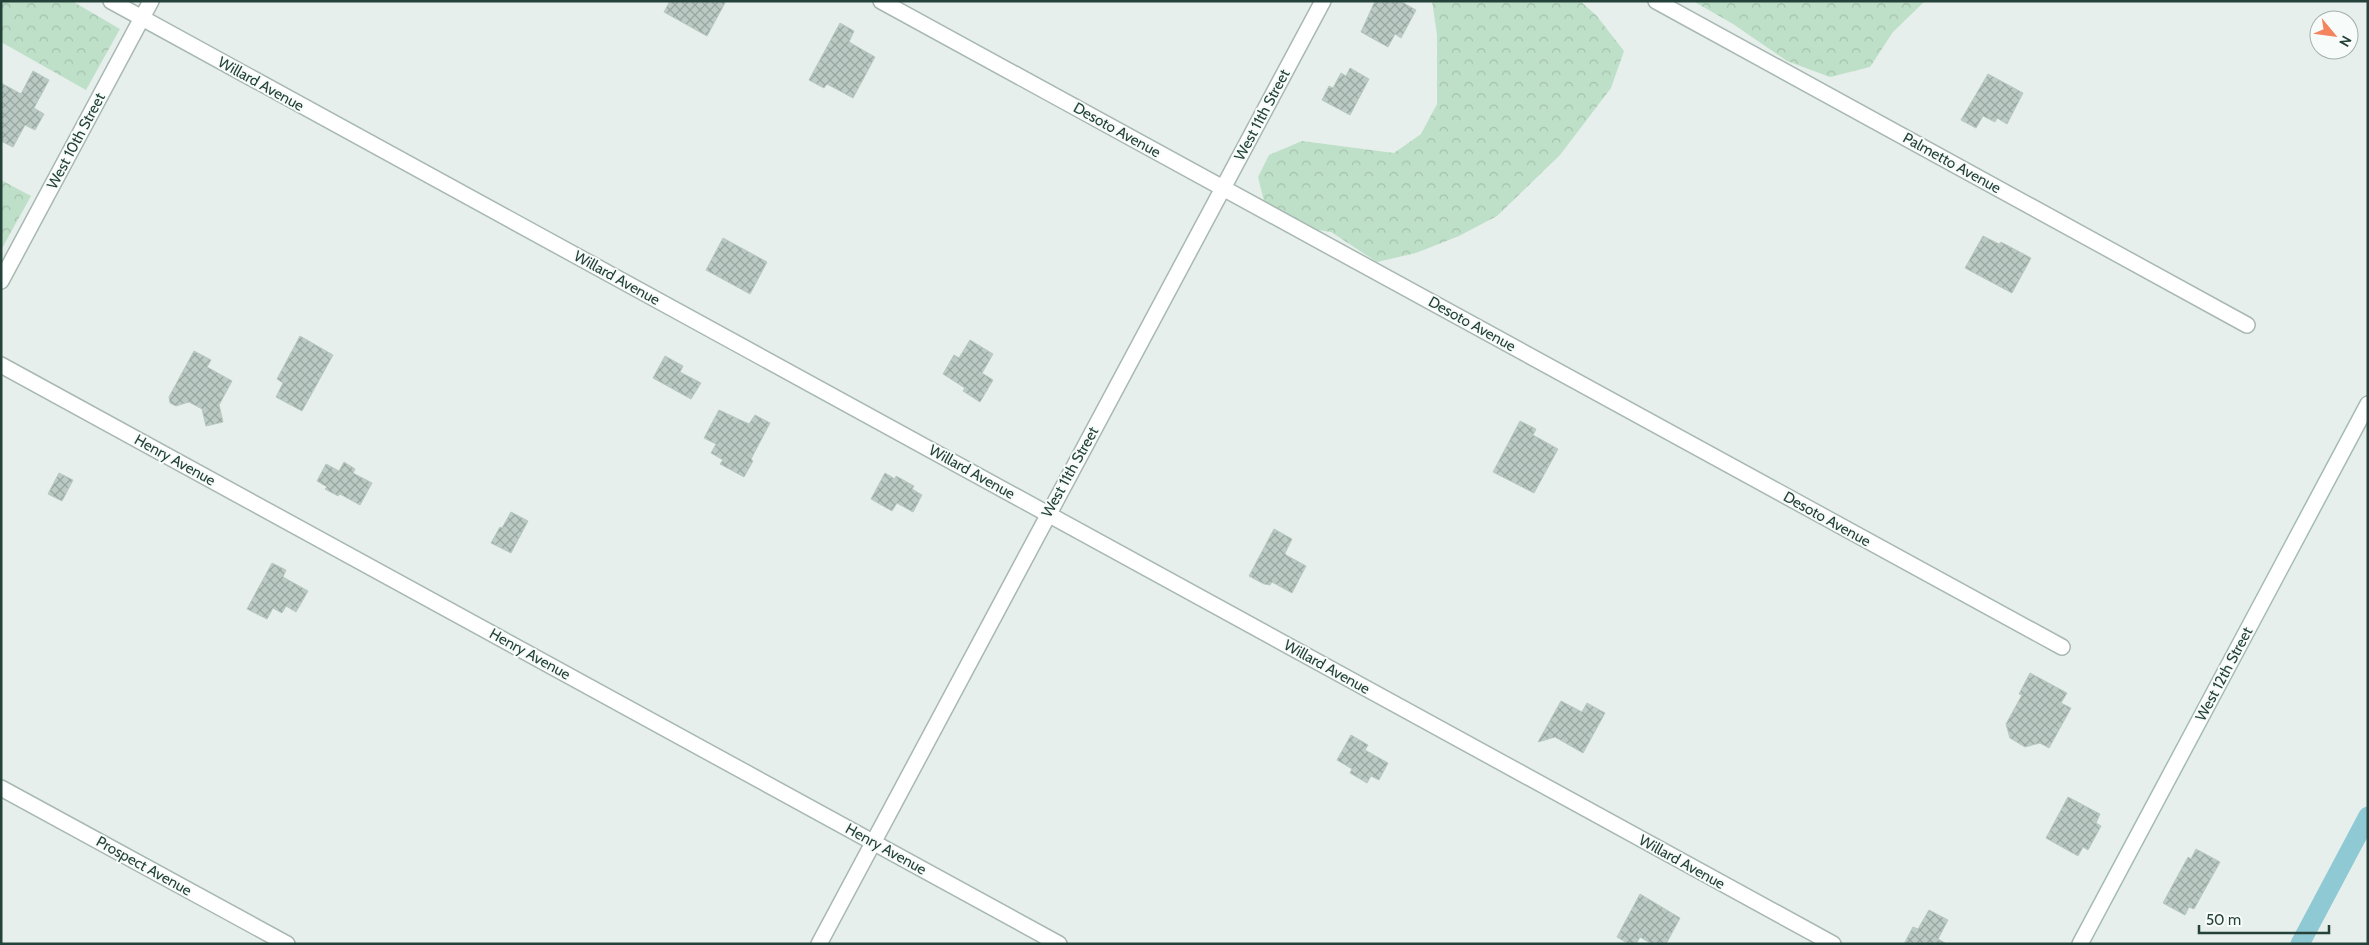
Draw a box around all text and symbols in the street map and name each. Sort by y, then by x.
north arrow [2309,10,2359,60]
text: N [2335,33,2356,50]
street label: Willard Avenue [215,53,307,115]
street label: West 11th Street [1230,66,1294,164]
street label: West 10th Street [43,90,109,192]
street label: Desoto Avenue [1070,99,1164,162]
street label: Palmetto Avenue [1900,129,2004,197]
street label: Willard Avenue [571,247,663,309]
street label: Desoto Avenue [1425,293,1519,356]
street label: West 11th Street [1038,424,1102,520]
street label: Henry Avenue [131,430,219,490]
street label: Willard Avenue [926,441,1018,503]
street label: Desoto Avenue [1780,488,1874,551]
street label: Henry Avenue [486,624,574,684]
street label: West 12th Street [2192,624,2256,724]
street label: Willard Avenue [1281,636,1373,698]
street label: Henry Avenue [842,819,930,879]
street label: Willard Avenue [1636,831,1728,893]
street label: Prospect Avenue [93,832,195,900]
scale bar [2199,902,2329,934]
text: 50 m [2206,911,2241,929]

